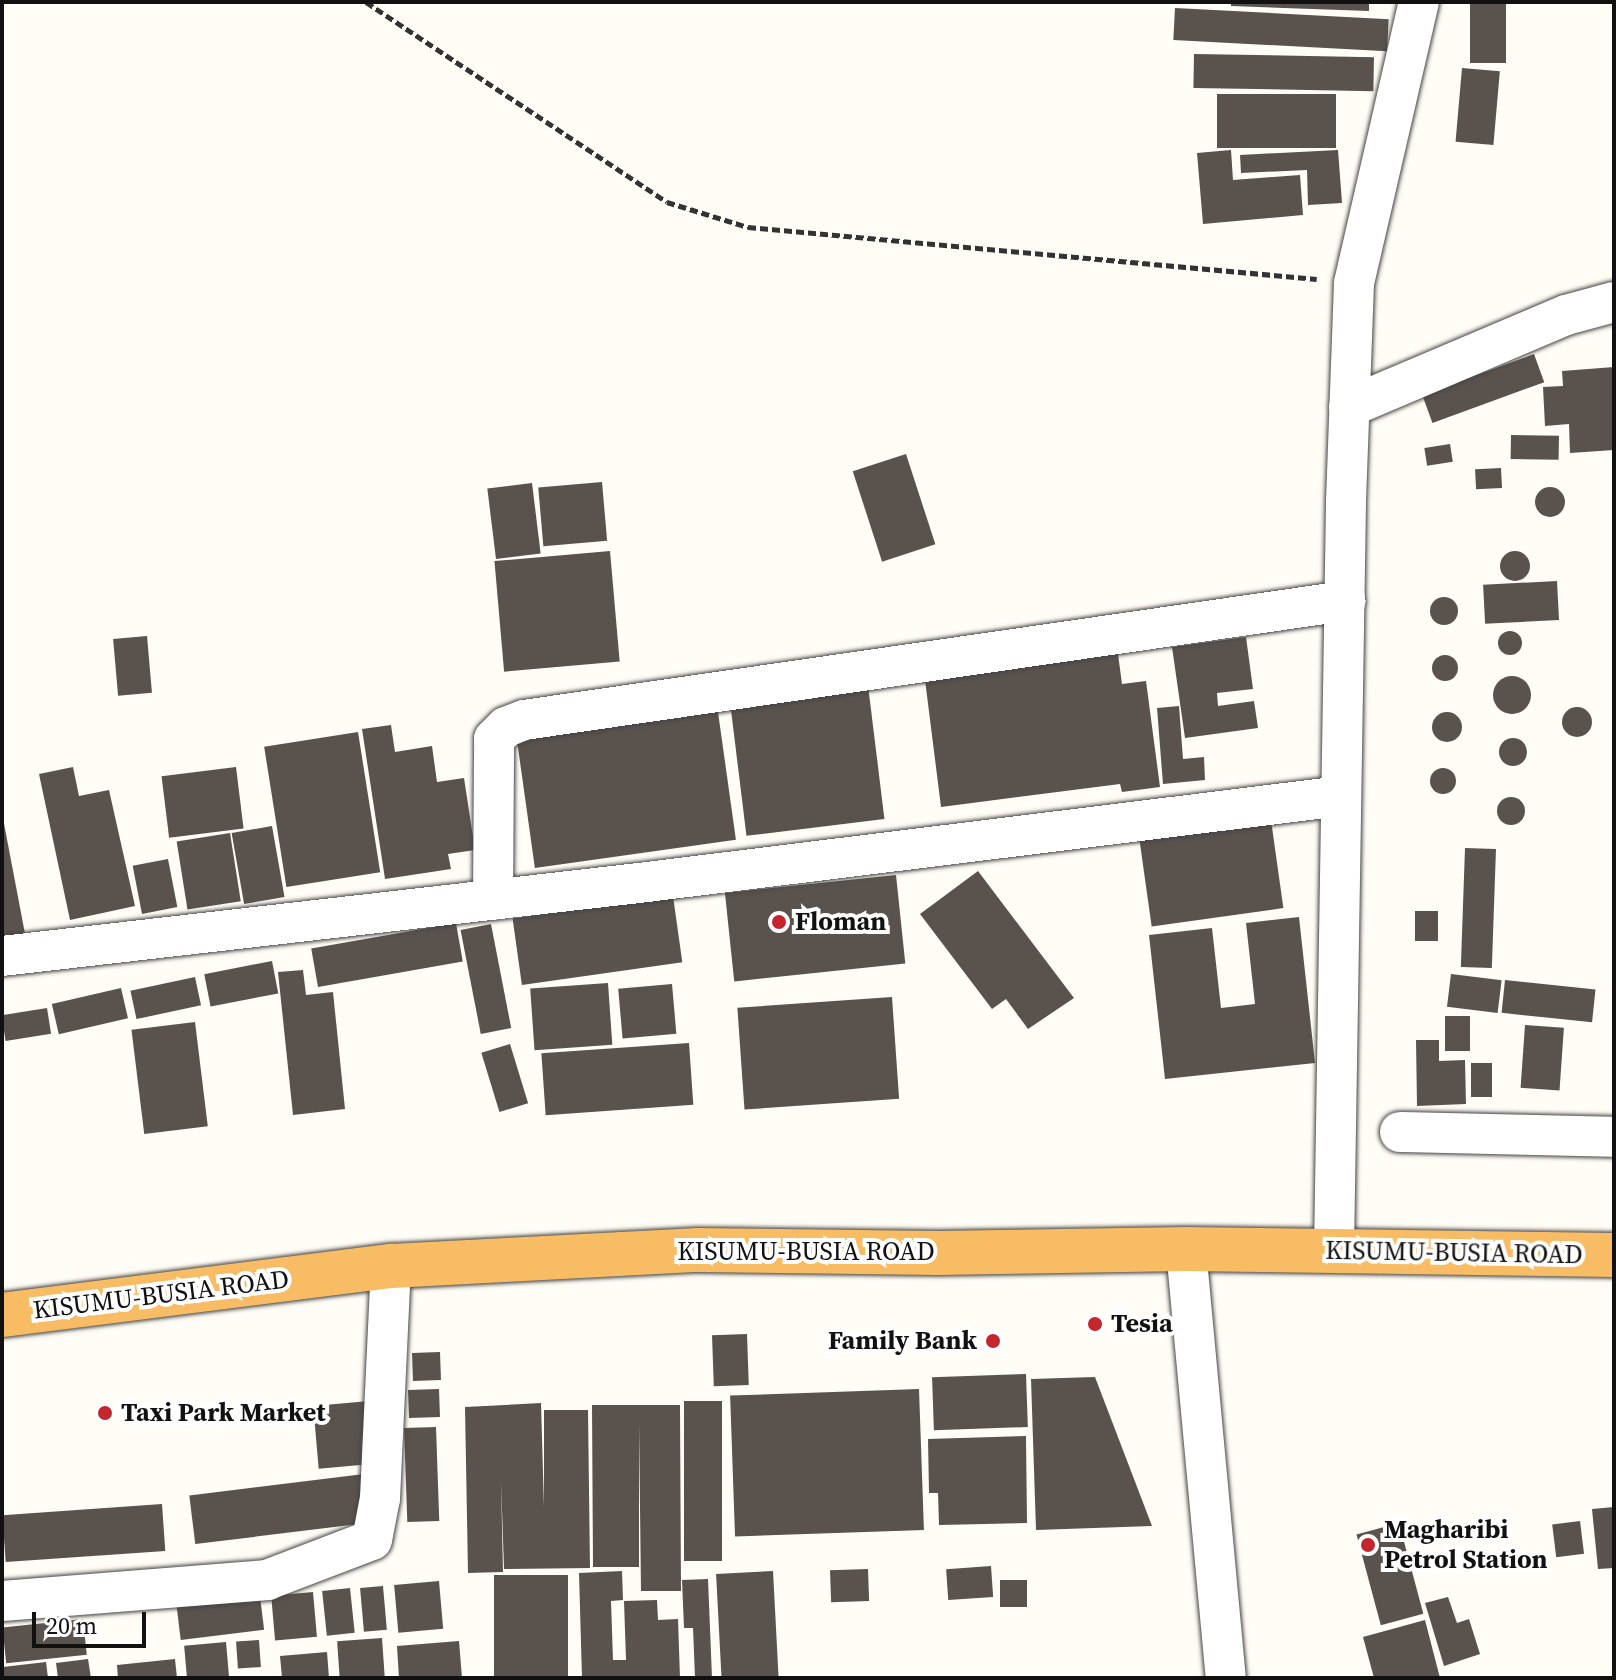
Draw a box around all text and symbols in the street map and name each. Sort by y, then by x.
place label: Floman [795,906,886,938]
marker: Floman [770,913,788,931]
street label: KISUMU-BUSIA ROAD [1325,1235,1583,1271]
street label: KISUMU-BUSIA ROAD [677,1236,935,1268]
street label: KISUMU-BUSIA ROAD [31,1264,291,1326]
place label: Tesia [1111,1308,1173,1340]
marker: Tesia [1086,1315,1104,1333]
place label: Family Bank [828,1325,977,1357]
marker: Family Bank [984,1332,1002,1350]
place label: Taxi Park Market [121,1397,326,1429]
marker: Taxi Park Market [96,1404,114,1422]
place label: Magharibi Petrol Station [1384,1514,1548,1576]
marker: Magharibi Petrol Station [1359,1536,1377,1554]
scale bar [36,1596,150,1646]
text: 20 m [46,1609,97,1642]

